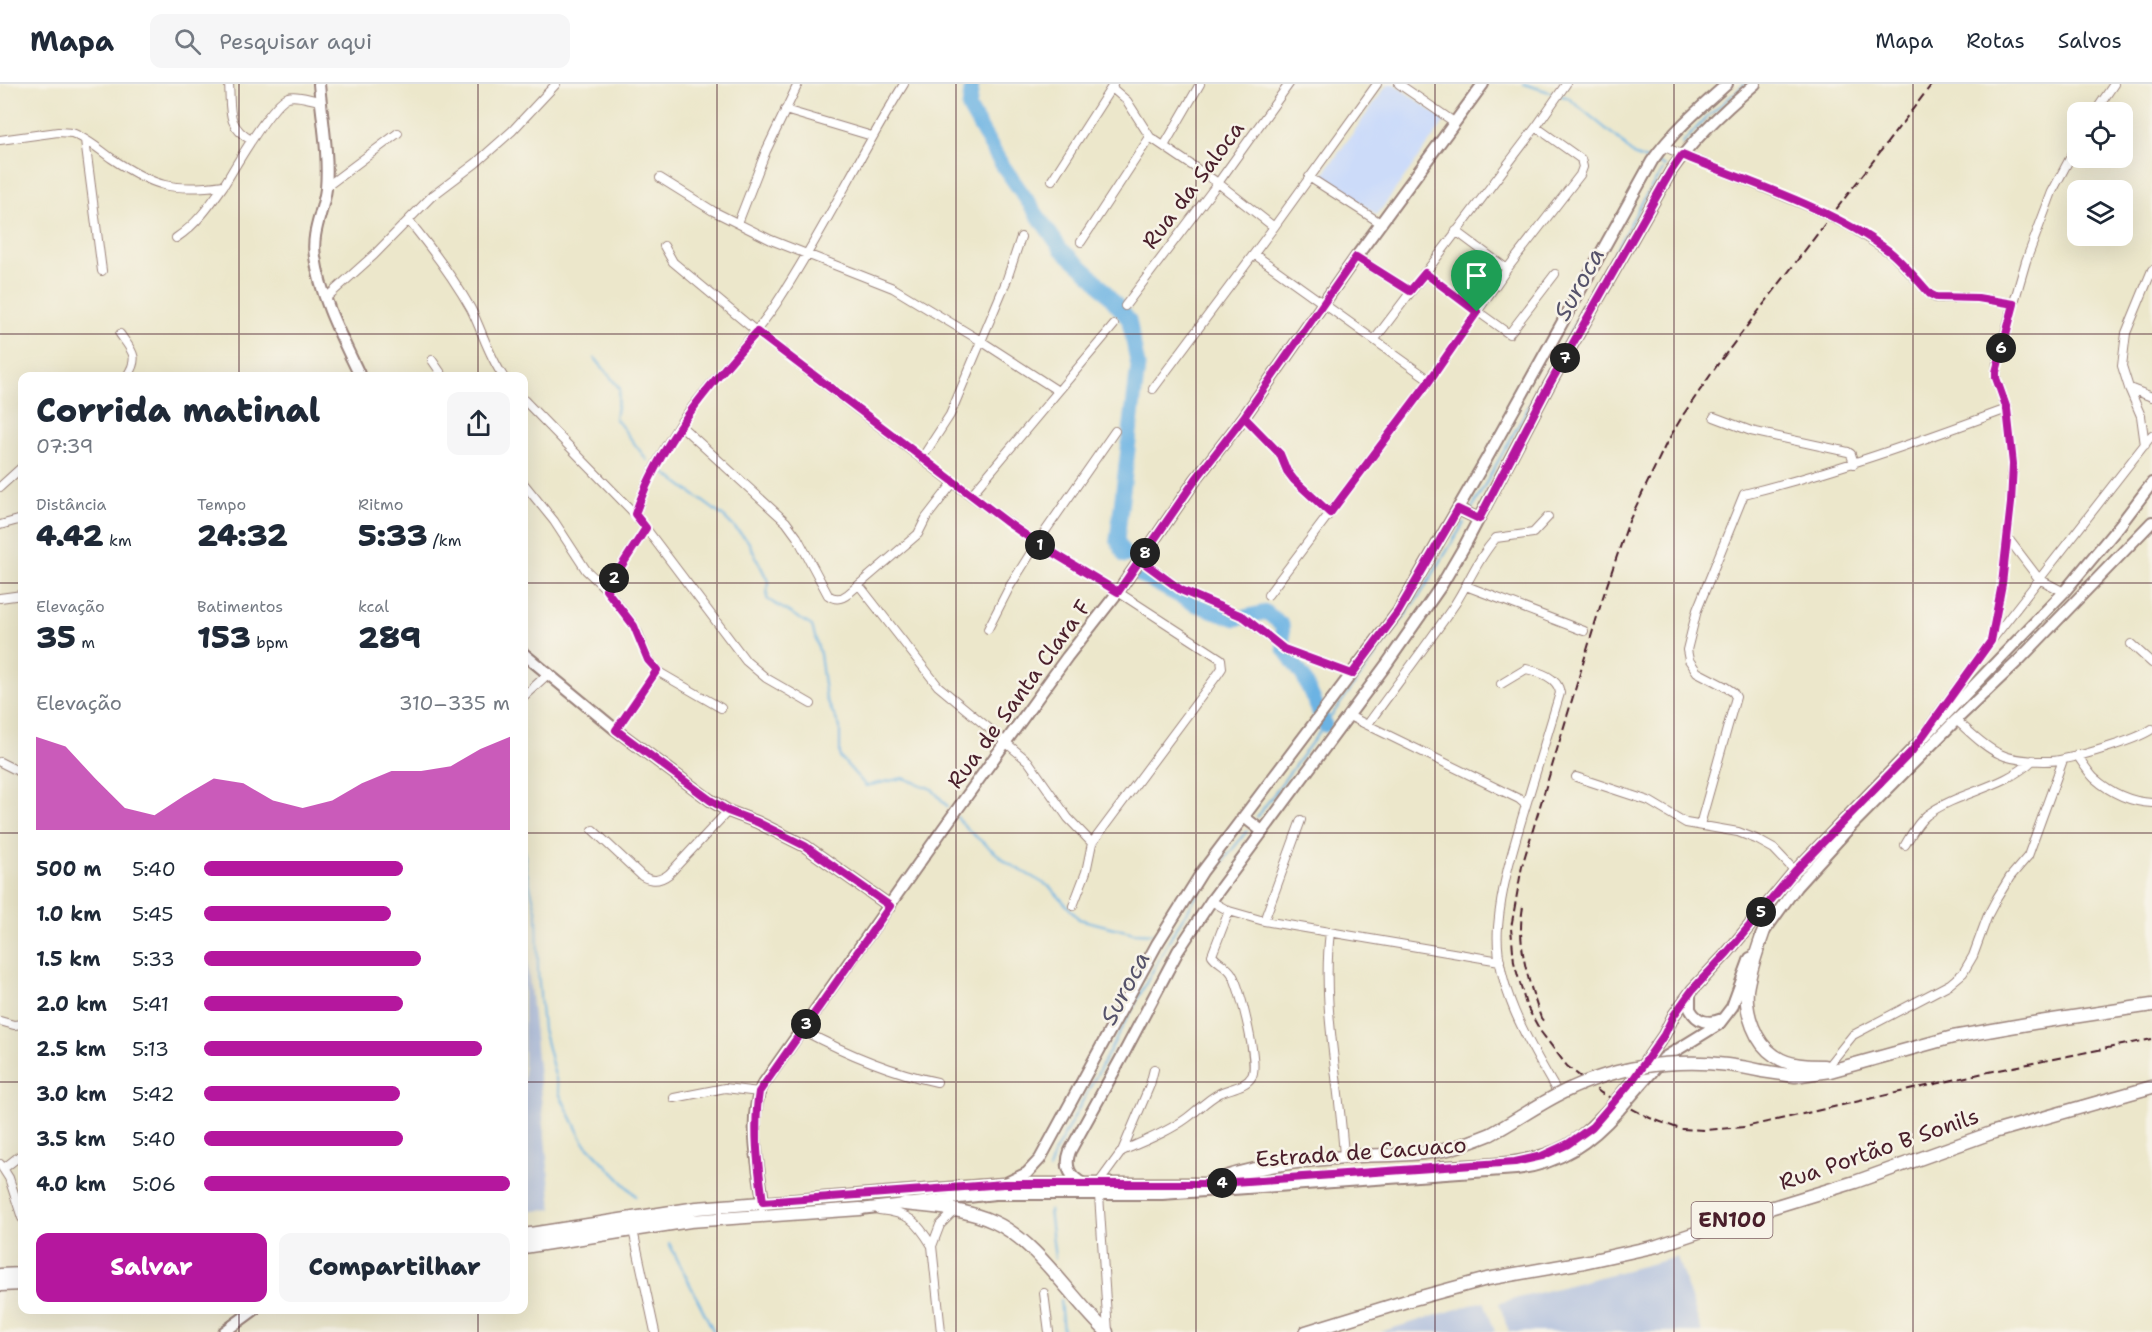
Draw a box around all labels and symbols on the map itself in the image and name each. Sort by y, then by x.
street label: Rua da Saloca [1135,115,1251,255]
water label: Suroca [1546,242,1612,326]
pin [1451,250,1502,312]
pin: 6 [1986,333,2016,363]
pin: 7 [1550,343,1580,373]
pin: 1 [1025,530,1055,560]
pin: 8 [1130,538,1160,568]
pin: 2 [599,563,629,593]
street label: Rua de Santa Clara F [941,594,1097,794]
pin: 5 [1746,897,1776,927]
water label: Suroca [1092,946,1158,1030]
pin: 3 [791,1009,821,1039]
street label: Rua Portão B Sonils [1775,1101,1983,1197]
street label: Estrada de Cacuaco [1254,1130,1468,1174]
pin: 4 [1207,1168,1237,1198]
road number: EN100 [1692,1202,1772,1238]

